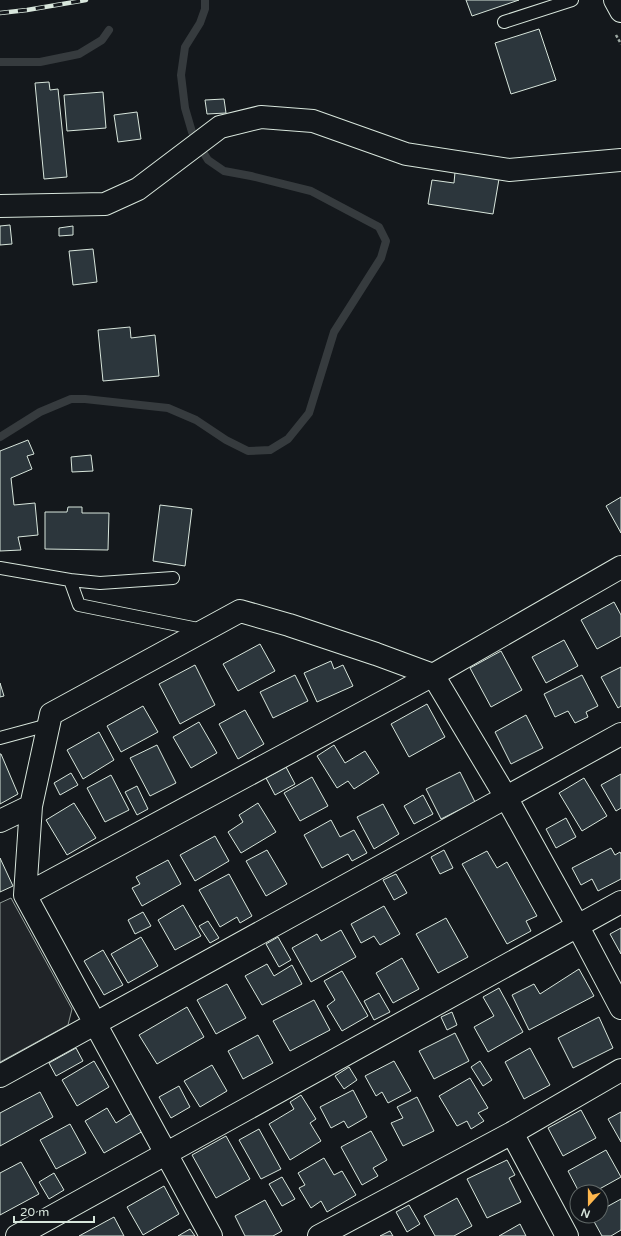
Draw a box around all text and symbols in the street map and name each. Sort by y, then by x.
north arrow [569,1184,609,1224]
scale bar [14,1198,94,1224]
text: 20 m [20,1205,49,1219]
text: N [579,1205,592,1221]

